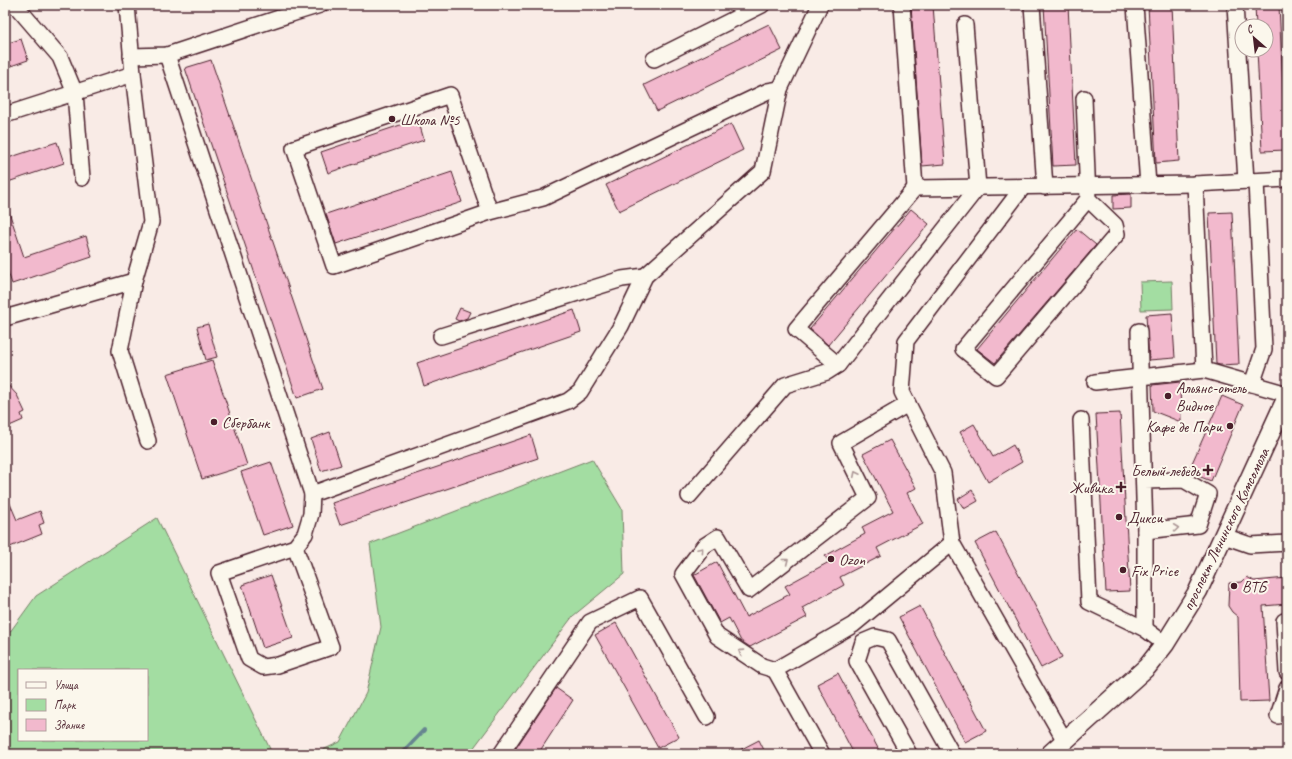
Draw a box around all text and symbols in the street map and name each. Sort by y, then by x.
north arrow [1234,18,1274,58]
text: С [1244,21,1256,37]
place label: Школа №5 [400,110,460,130]
marker: Школа №5 [387,114,397,124]
place label: Альянс-отель Видное [1176,378,1247,416]
marker: Альянс-отель Видное [1163,391,1173,401]
place label: Сбербанк [222,413,271,433]
marker: Сбербанк [209,417,219,427]
place label: Кафе де Пари [1146,417,1223,437]
marker: Кафе де Пари [1225,421,1235,431]
street label: проспект Ленинского Комсомола [1178,444,1274,614]
place label: Белый лебедь [1131,461,1201,481]
marker: Белый лебедь [1203,465,1213,475]
one-way arrow [853,471,861,478]
place label: Живика [1070,478,1114,498]
marker: Живика [1116,482,1126,492]
place label: Дикси [1127,508,1164,528]
marker: Дикси [1114,512,1124,522]
one-way arrow [1173,523,1179,532]
one-way arrow [696,547,703,555]
place label: Ozon [839,550,866,570]
marker: Ozon [826,554,836,564]
one-way arrow [782,559,789,566]
place label: Fix Price [1131,561,1180,581]
marker: Fix Price [1118,565,1128,575]
place label: ВТБ [1242,577,1269,597]
marker: ВТБ [1229,581,1239,591]
one-way arrow [738,649,745,657]
legend [18,669,148,741]
text: Улица [54,677,79,693]
text: Парк [54,697,77,713]
text: Здание [54,717,85,733]

